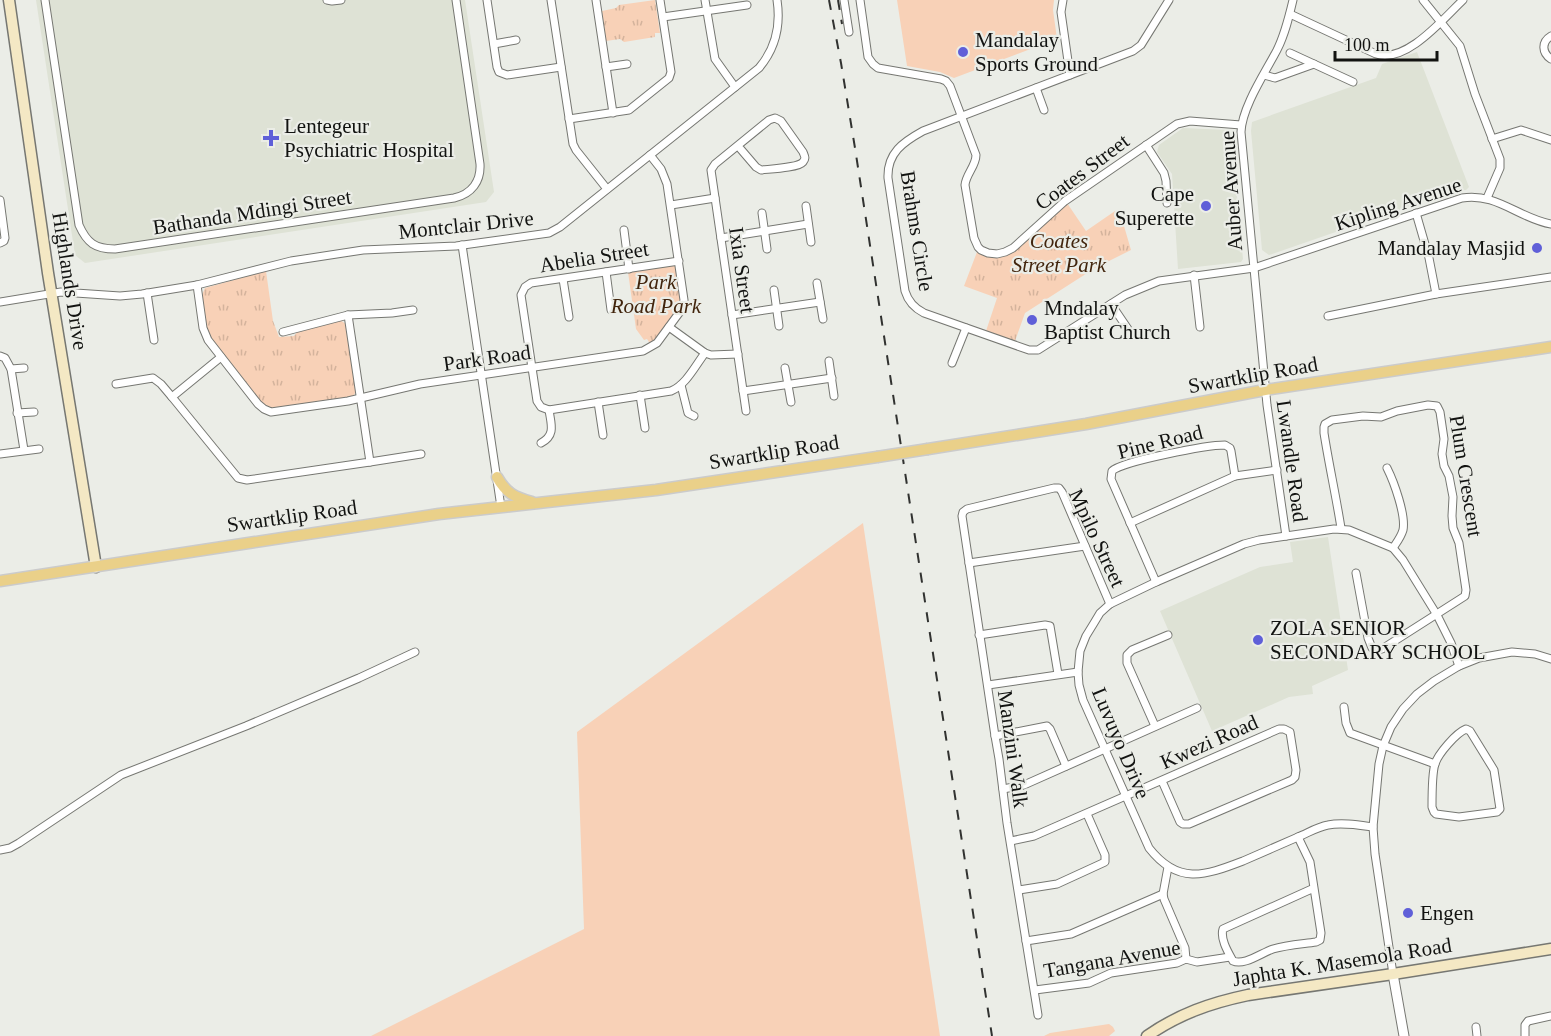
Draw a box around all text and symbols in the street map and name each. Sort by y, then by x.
scale bar [1335,24,1437,62]
place label: Mandalay Sports Ground [975,28,1099,76]
text: 100 m [1344,35,1390,55]
marker: Mandalay Sports Ground [956,45,970,59]
place label: Lentegeur Psychiatric Hospital [284,114,454,162]
marker: Lentegeur Psychiatric Hospital [262,129,280,147]
street label: Coates Street [1030,129,1134,215]
street label: Auber Avenue [1215,130,1247,252]
street label: Brahms Circle [896,169,938,293]
street label: Kipling Avenue [1332,172,1464,236]
place label: Cape Superette [1115,182,1194,230]
street label: Bathanda Mdingi Street [151,184,353,240]
marker: Cape Superette [1199,199,1213,213]
street label: Montclair Drive [397,206,535,244]
street label: Highlands Drive [47,210,93,352]
street label: Ixia Street [724,225,760,315]
park label: Coates Street Park [1012,229,1107,277]
place label: Mandalay Masjid [1377,236,1525,260]
street label: Abelia Street [538,237,650,277]
marker: Mandalay Masjid [1530,241,1544,255]
park label: Park Road Park [610,270,702,318]
place label: Mndalay Baptist Church [1044,296,1171,344]
marker: Mndalay Baptist Church [1025,313,1039,327]
street label: Park Road [442,340,533,376]
street label: Swartklip Road [1186,352,1320,398]
street label: Lwandle Road [1272,398,1313,524]
street label: Plum Crescent [1445,413,1488,539]
street label: Pine Road [1115,420,1206,464]
street label: Swartklip Road [707,430,841,474]
street label: Mpilo Street [1064,485,1130,591]
street label: Swartklip Road [225,495,359,537]
place label: ZOLA SENIOR SECONDARY SCHOOL [1270,616,1486,664]
marker: ZOLA SENIOR SECONDARY SCHOOL [1251,633,1265,647]
street label: Luvuyo Drive [1087,684,1155,802]
street label: Manzini Walk [993,689,1033,810]
street label: Kwezi Road [1156,710,1262,774]
place label: Engen [1420,901,1474,925]
marker: Engen [1401,906,1415,920]
street label: Japhta K. Masemola Road [1231,933,1454,991]
street label: Tangana Avenue [1042,935,1182,983]

